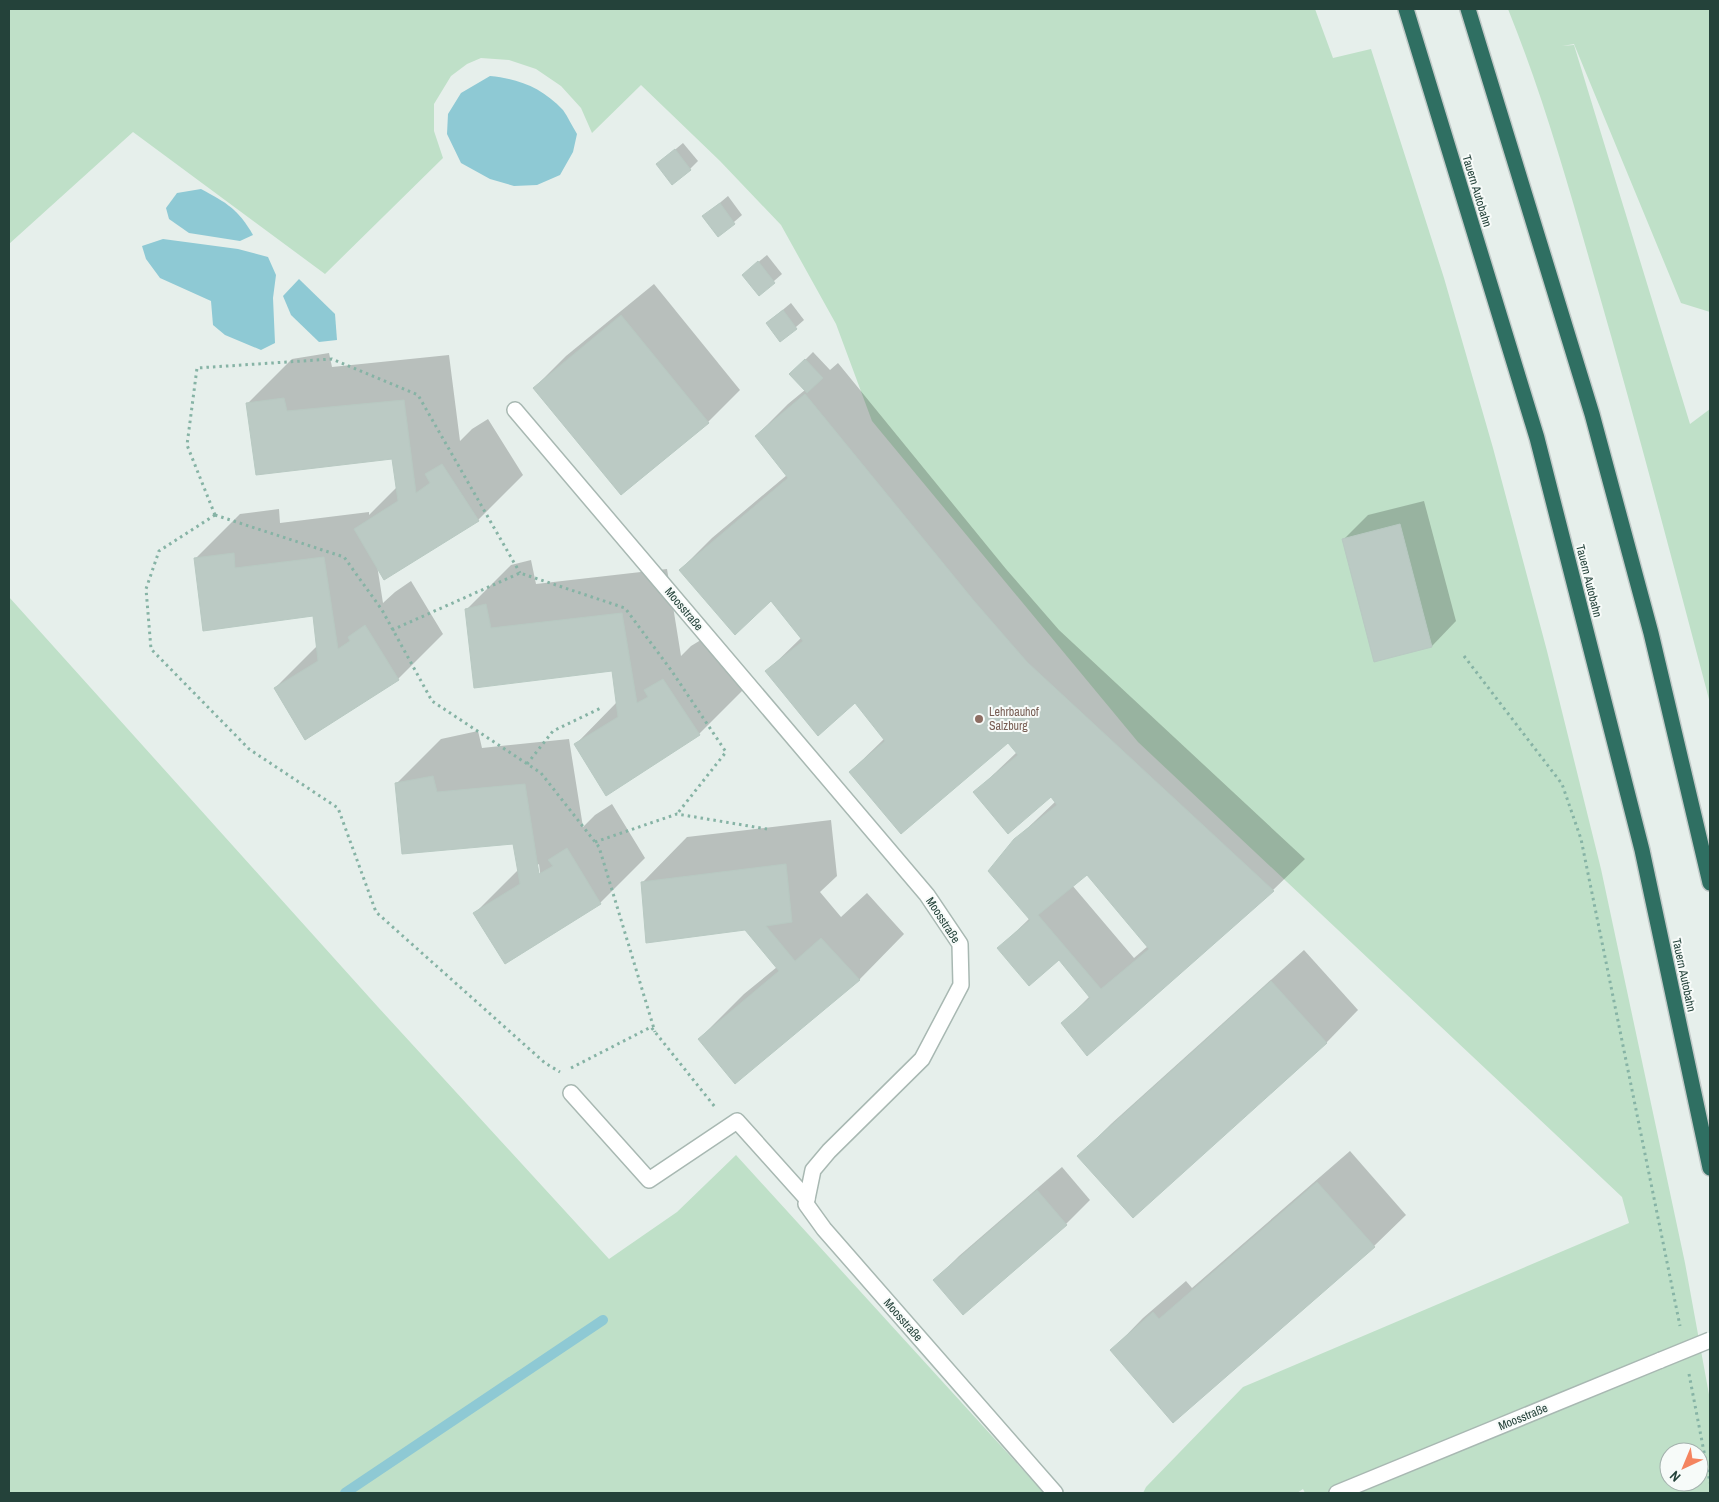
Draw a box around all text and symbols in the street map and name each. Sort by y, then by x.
street label: Tauern Autobahn [1458,153,1496,229]
street label: Tauern Autobahn [1572,543,1606,619]
street label: Moosstraße [661,584,707,634]
place label: Lehrbauhof Salzburg [989,704,1039,734]
marker: Lehrbauhof Salzburg [973,713,985,725]
street label: Moosstraße [922,894,964,946]
street label: Tauern Autobahn [1668,937,1700,1013]
street label: Moosstraße [880,1295,926,1345]
street label: Moosstraße [1496,1400,1550,1434]
north arrow [1659,1442,1709,1492]
text: N [1666,1467,1684,1486]

